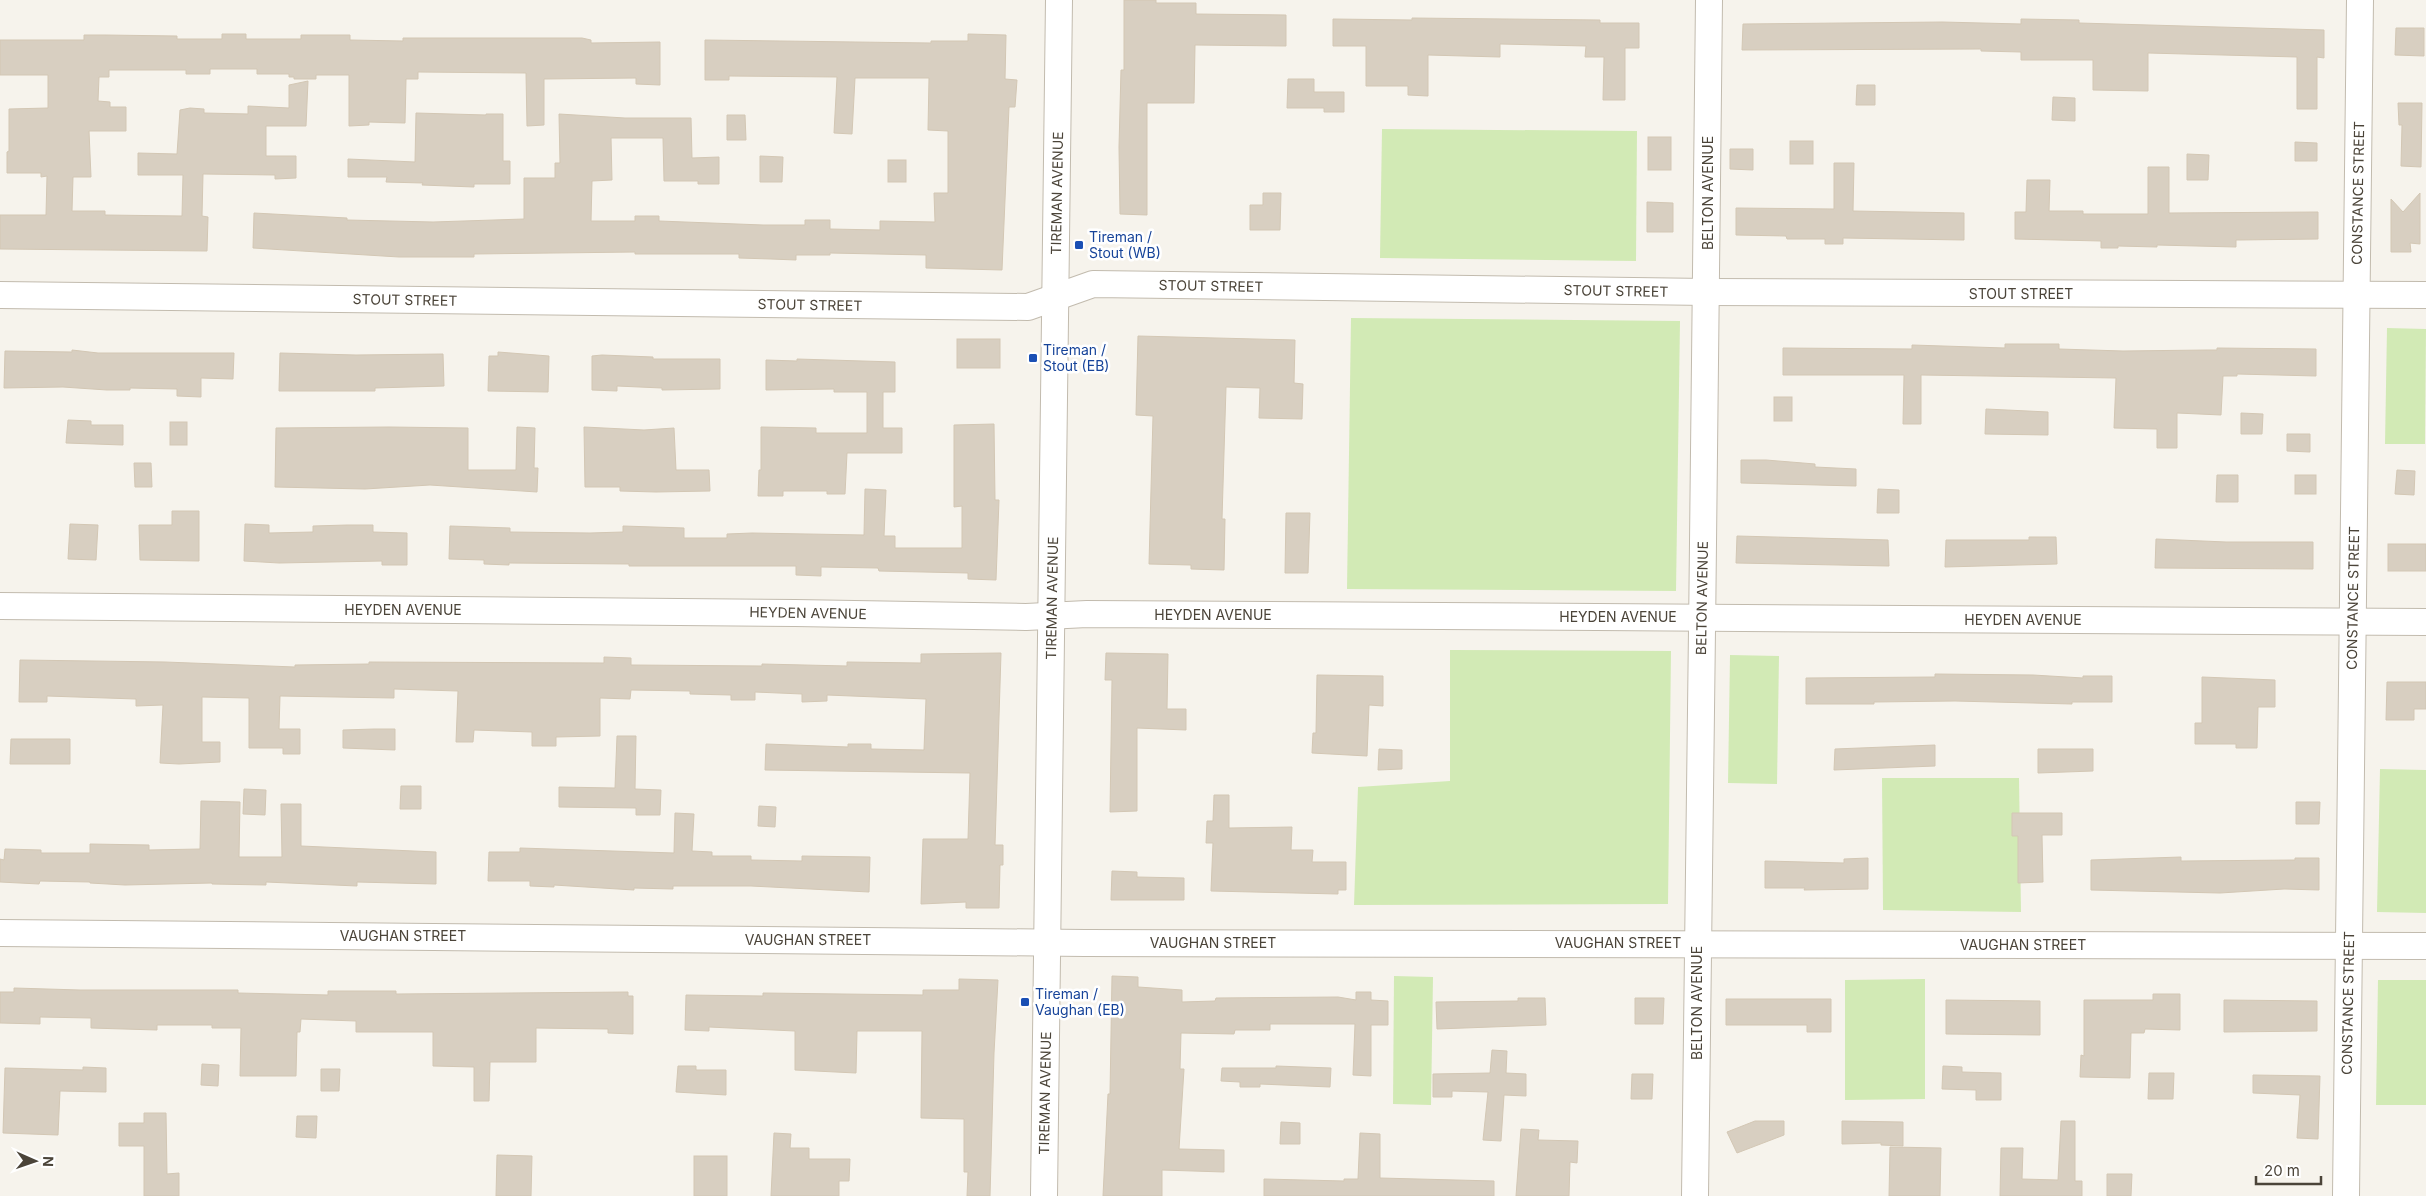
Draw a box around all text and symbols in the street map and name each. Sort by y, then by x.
street label: CONSTANCE STREET [2348,121,2367,265]
street label: TIREMAN AVENUE [1047,131,1066,255]
street label: BELTON AVENUE [1699,136,1716,250]
place label: Tireman / Stout (WB) [1089,228,1161,261]
marker: Tireman / Stout (WB) [1073,239,1085,251]
street label: STOUT STREET [1159,276,1263,295]
street label: STOUT STREET [1564,281,1668,300]
street label: STOUT STREET [1969,285,2073,302]
street label: STOUT STREET [353,290,457,309]
street label: STOUT STREET [758,295,862,314]
place label: Tireman / Stout (EB) [1043,341,1109,374]
marker: Tireman / Stout (EB) [1027,352,1039,364]
street label: CONSTANCE STREET [2343,526,2362,670]
street label: TIREMAN AVENUE [1042,536,1061,660]
street label: BELTON AVENUE [1692,541,1711,655]
street label: HEYDEN AVENUE [344,601,462,618]
street label: HEYDEN AVENUE [749,603,867,622]
street label: HEYDEN AVENUE [1154,606,1272,623]
street label: HEYDEN AVENUE [1559,608,1677,625]
street label: HEYDEN AVENUE [1964,611,2082,628]
street label: VAUGHAN STREET [340,927,466,944]
street label: VAUGHAN STREET [745,931,871,948]
street label: CONSTANCE STREET [2338,931,2357,1075]
street label: VAUGHAN STREET [1150,934,1276,951]
street label: VAUGHAN STREET [1555,934,1681,951]
street label: VAUGHAN STREET [1960,936,2086,953]
street label: BELTON AVENUE [1688,946,1705,1060]
place label: Tireman / Vaughan (EB) [1035,985,1125,1018]
marker: Tireman / Vaughan (EB) [1019,996,1031,1008]
street label: TIREMAN AVENUE [1035,1031,1054,1155]
north arrow [10,1136,60,1186]
scale bar [2256,1154,2321,1186]
text: N [40,1156,57,1167]
text: 20 m [2264,1161,2300,1180]

